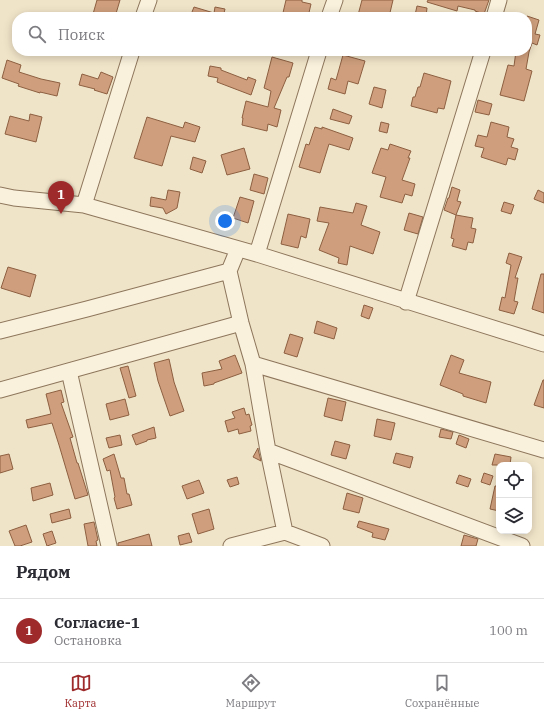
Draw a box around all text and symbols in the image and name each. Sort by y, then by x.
search box [12,12,532,56]
icon: search [26,23,48,45]
text: Поиск [58,25,105,44]
pin: 1 [48,181,74,214]
your location [215,211,235,231]
map controls [496,462,532,534]
button: locate [496,462,532,498]
button: layers [496,498,532,534]
text: Рядом [16,561,71,583]
text: Согласие-1 [54,613,140,632]
text: 1 [25,622,33,639]
text: 100 m [489,622,528,639]
text: Остановка [54,632,122,649]
tab: Карта [65,672,96,710]
tab: Маршрут [226,672,276,710]
tab: Сохранённые [405,672,479,710]

